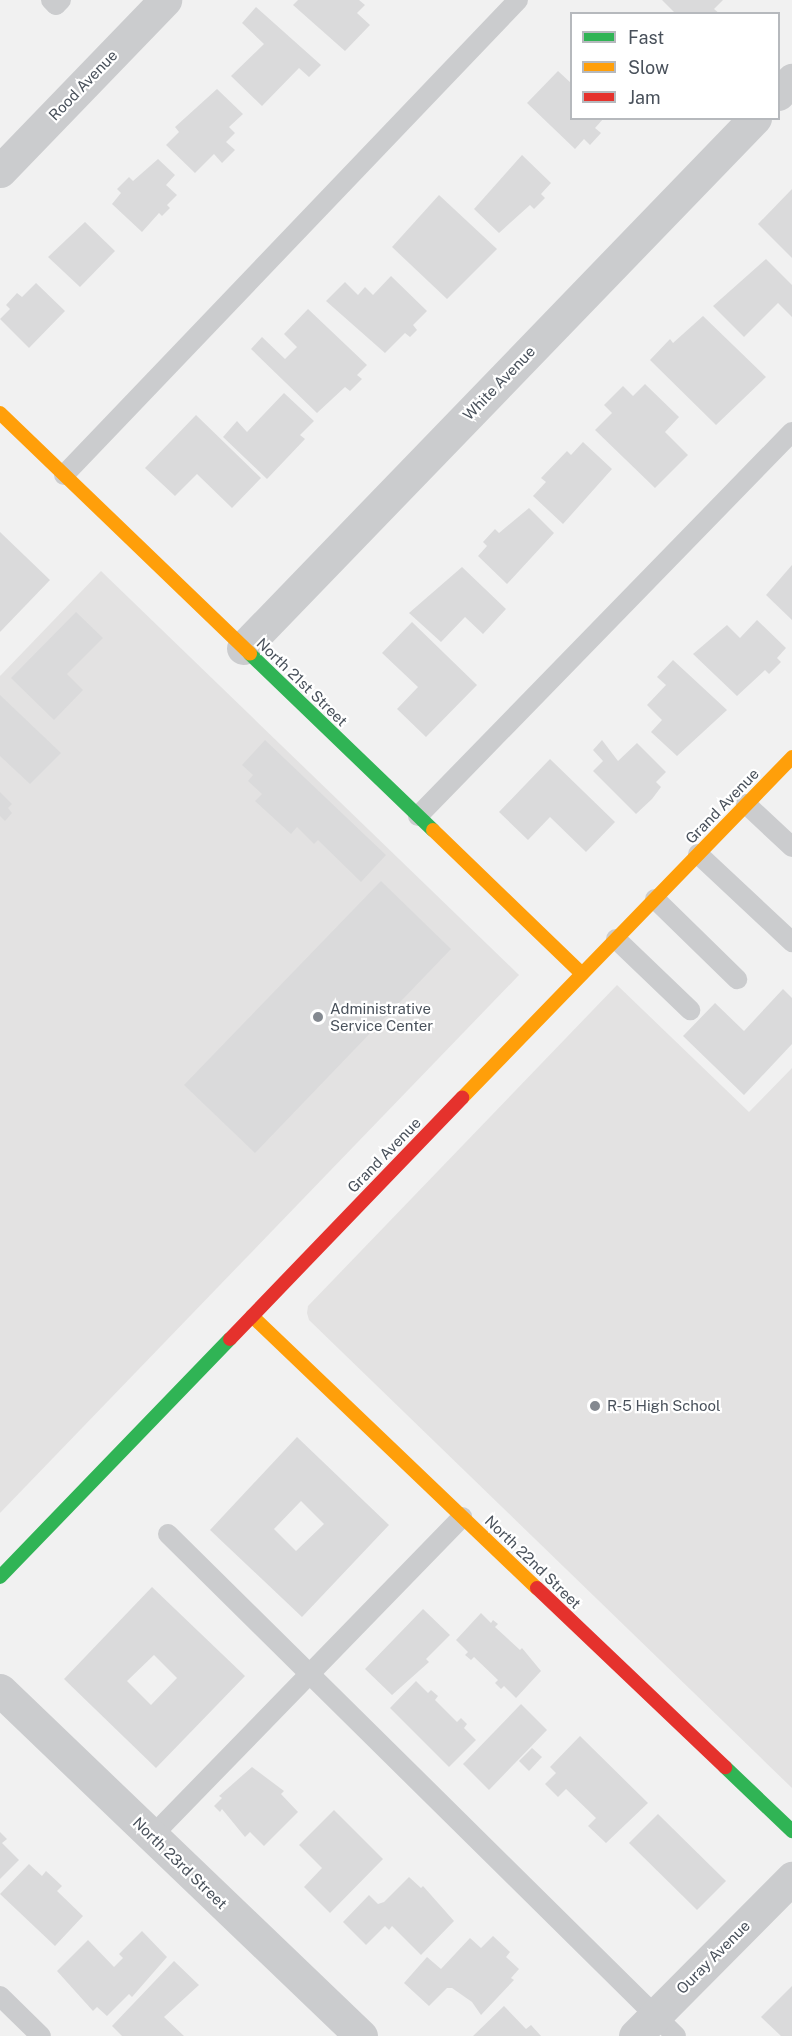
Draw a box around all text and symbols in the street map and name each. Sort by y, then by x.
legend [570,12,780,120]
text: Fast [628,27,664,48]
street label: Rood Avenue [45,46,121,124]
text: Slow [628,57,669,78]
text: Jam [628,87,661,108]
street label: White Avenue [459,342,539,424]
street label: North 21st Street [253,634,351,730]
street label: Grand Avenue [682,765,762,847]
place label: Administrative Service Center [330,999,433,1034]
marker: Administrative Service Center [311,1010,325,1024]
street label: Grand Avenue [344,1114,424,1196]
place label: R-5 High School [607,1397,720,1415]
marker: R-5 High School [588,1399,602,1413]
street label: North 22nd Street [481,1512,585,1612]
street label: North 23rd Street [129,1813,231,1913]
street label: Ouray Avenue [672,1916,754,1998]

